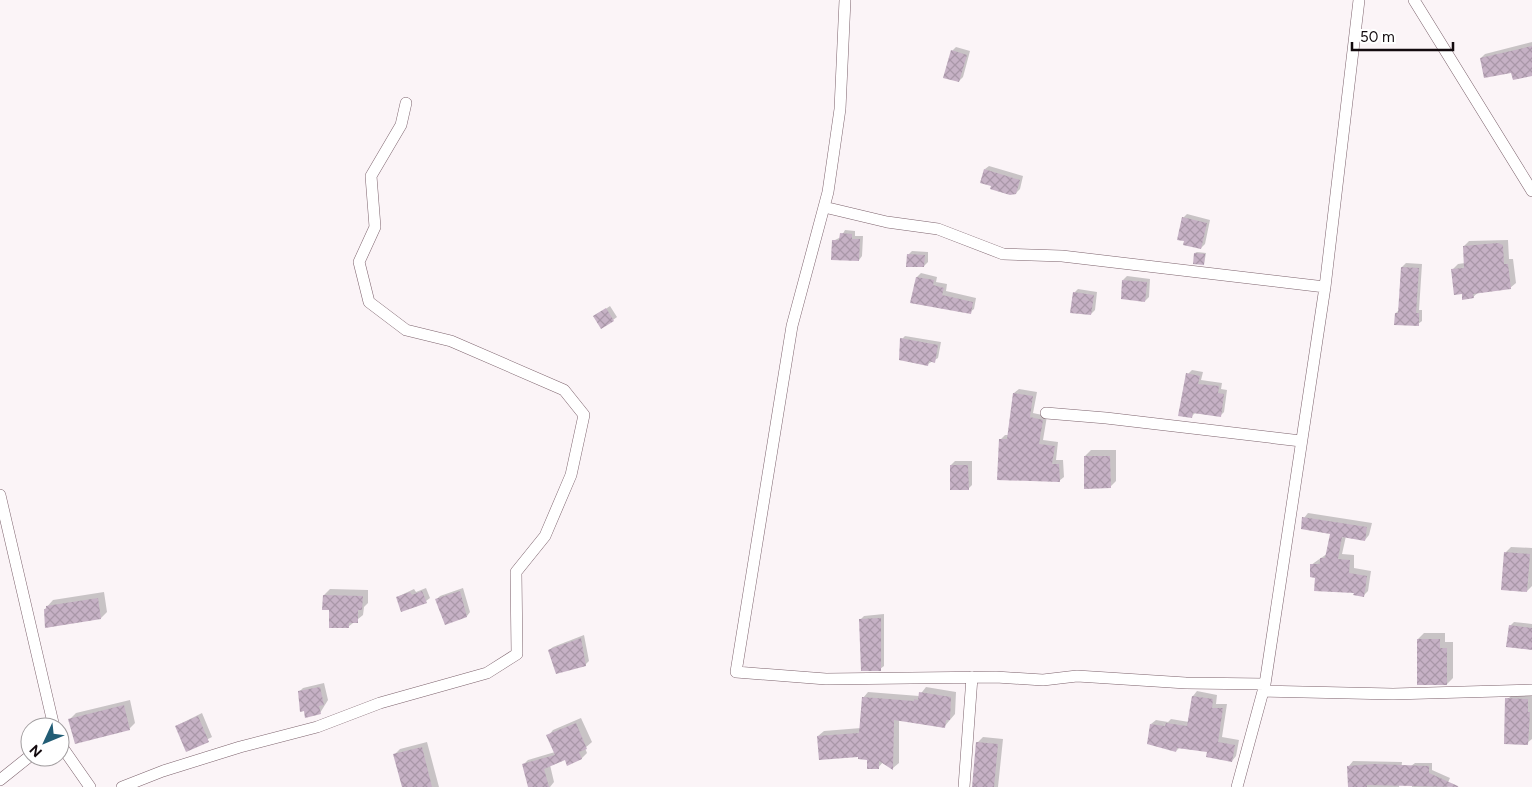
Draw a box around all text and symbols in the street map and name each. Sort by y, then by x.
scale bar [1352,20,1453,52]
text: 50 m [1360,28,1395,46]
north arrow [20,717,70,767]
text: N [26,741,46,760]

